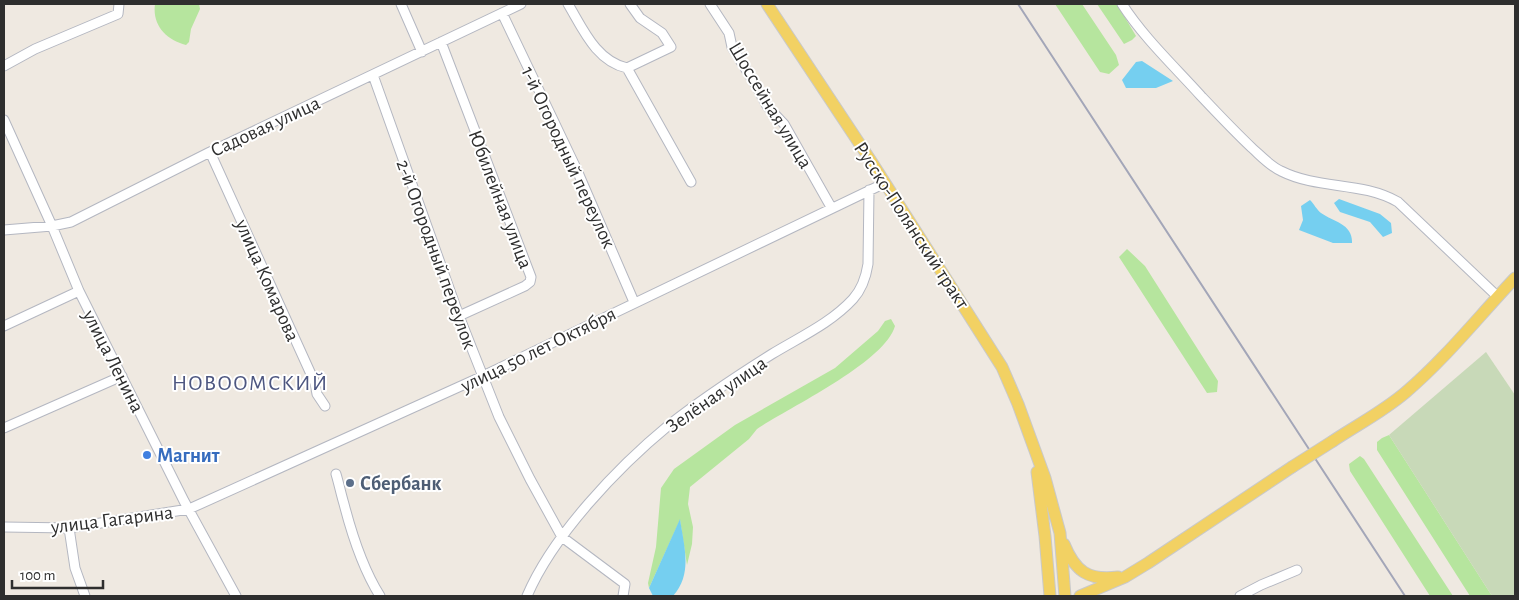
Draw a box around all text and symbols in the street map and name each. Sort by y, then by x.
street label: Шоссейная улица [725,39,816,172]
street label: 1-й Огородный переулок [517,64,619,251]
street label: Садовая улица [208,93,323,161]
street label: Юбилейная улица [464,127,536,271]
street label: Русско-Полянский тракт [850,139,973,313]
street label: 2-й Огородный переулок [392,157,480,352]
street label: улица Комарова [231,216,303,344]
street label: улица 50 лет Октября [457,304,619,397]
street label: улица Ленина [78,306,148,416]
street label: Зелёная улица [663,353,771,437]
district label: НОВООМСКИЙ [172,372,328,394]
place label: Магнит [157,446,220,466]
marker: Магнит [141,449,153,461]
place label: Сбербанк [360,474,441,494]
marker: Сбербанк [344,477,356,489]
street label: улица Гагарина [49,503,174,538]
scale bar [12,558,104,590]
text: 100 m [20,568,55,583]

